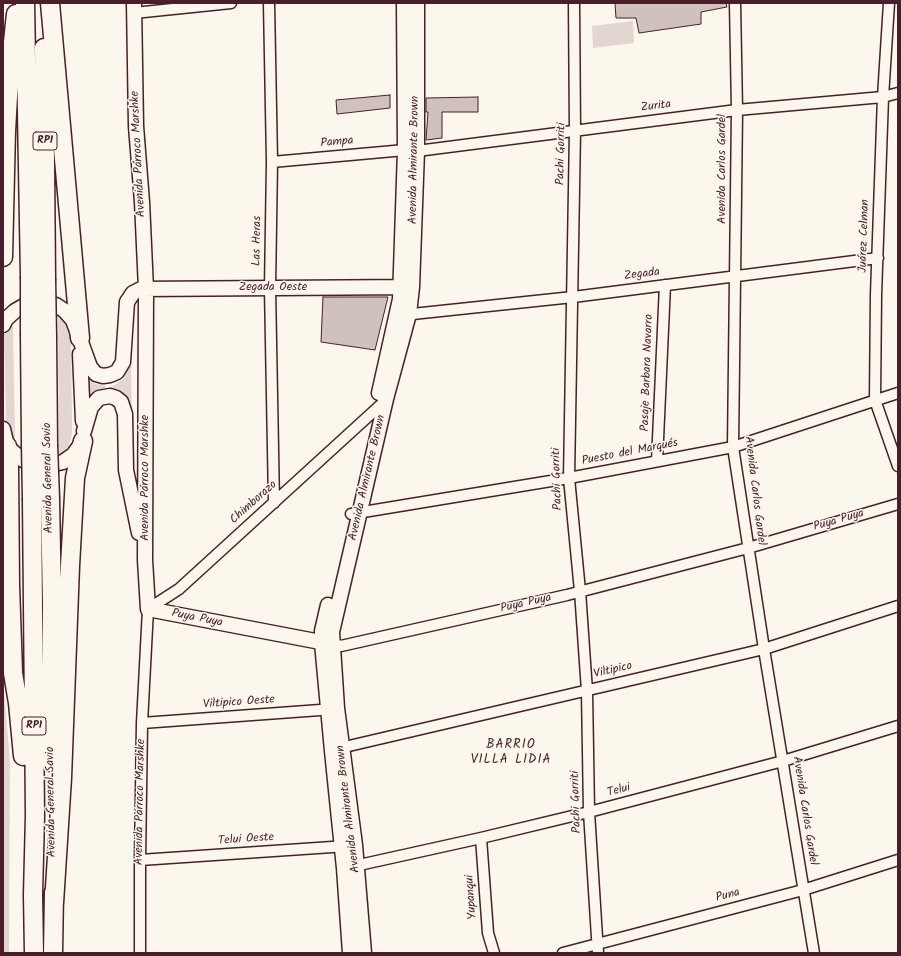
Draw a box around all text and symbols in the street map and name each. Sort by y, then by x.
street label: Avenida Párroco Marshke [129,91,149,217]
street label: Avenida Almirante Brown [407,96,423,224]
street label: Zurita [640,98,672,116]
street label: Avenida Carlos Gardel [716,114,730,224]
street label: Pachi Gorriti [554,123,570,185]
road number: RP1 [33,132,57,150]
street label: Pampa [320,134,354,152]
street label: Juárez Celman [857,199,873,273]
street label: Las Heras [250,216,266,266]
street label: Zegada [623,266,661,284]
street label: Zegada Oeste [239,281,307,295]
street label: Pasaje Barbara Navarro [639,314,657,432]
street label: Avenida Almirante Brown [347,414,389,542]
street label: Avenida Párroco Marshke [139,415,153,541]
street label: Avenida General Savio [41,423,57,533]
street label: Avenida Carlos Gardel [740,436,768,546]
street label: Puesto del Marqués [581,437,679,469]
street label: Pachi Gorriti [550,447,566,511]
street label: Chimborazo [228,478,280,528]
street label: Puya Puya [812,507,866,535]
street label: Puya Puya [499,591,553,617]
street label: Puya Puya [170,607,224,631]
street label: Viltipico [592,660,634,682]
street label: Viltipico Oeste [203,693,275,713]
road number: RP1 [22,717,46,735]
district label: BARRIO VILLA LIDIA [471,738,551,769]
street label: Avenida Párroco Marshke [133,739,149,865]
street label: Avenida Almirante Brown [334,744,364,874]
street label: Avenida General Savio [44,747,60,857]
street label: Avenida Carlos Gardel [788,756,820,866]
street label: Pachi Gorriti [569,770,585,834]
street label: Telui [606,781,632,801]
street label: Telui Oeste [218,831,274,849]
street label: Yupanqui [463,874,481,920]
street label: Puna [714,886,742,906]

